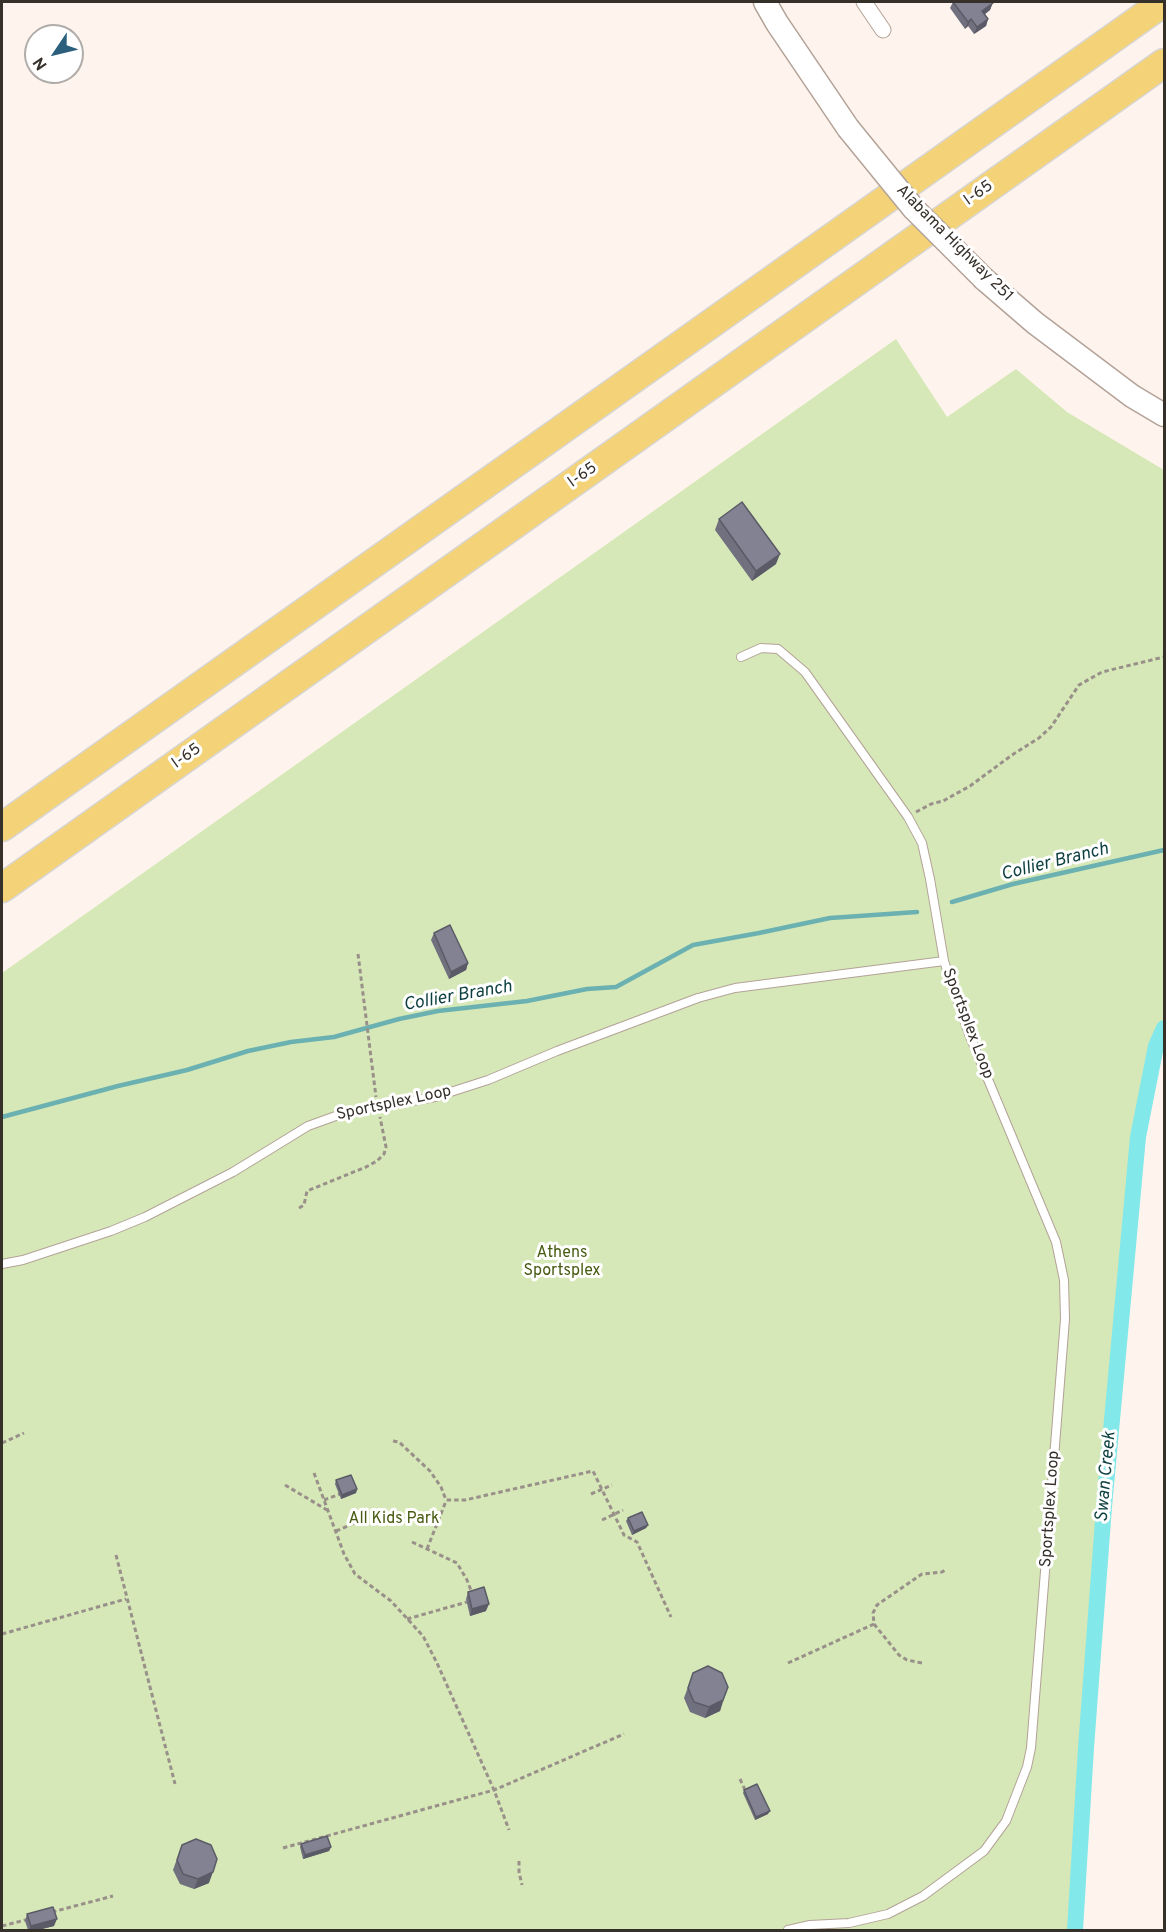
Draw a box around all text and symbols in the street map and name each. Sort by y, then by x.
north arrow [24,24,84,84]
text: N [29,53,52,74]
street label: I-65 [961,177,997,211]
street label: Alabama Highway 251 [891,181,1017,307]
street label: I-65 [565,459,601,493]
street label: I-65 [169,740,205,774]
water label: Collier Branch [999,839,1111,887]
street label: Sportsplex Loop [937,966,997,1082]
water label: Collier Branch [402,977,514,1017]
street label: Sportsplex Loop [335,1082,453,1126]
park label: Athens Sportsplex [523,1244,601,1282]
water label: Swan Creek [1092,1431,1122,1523]
street label: Sportsplex Loop [1037,1450,1065,1568]
park label: All Kids Park [349,1510,439,1530]

